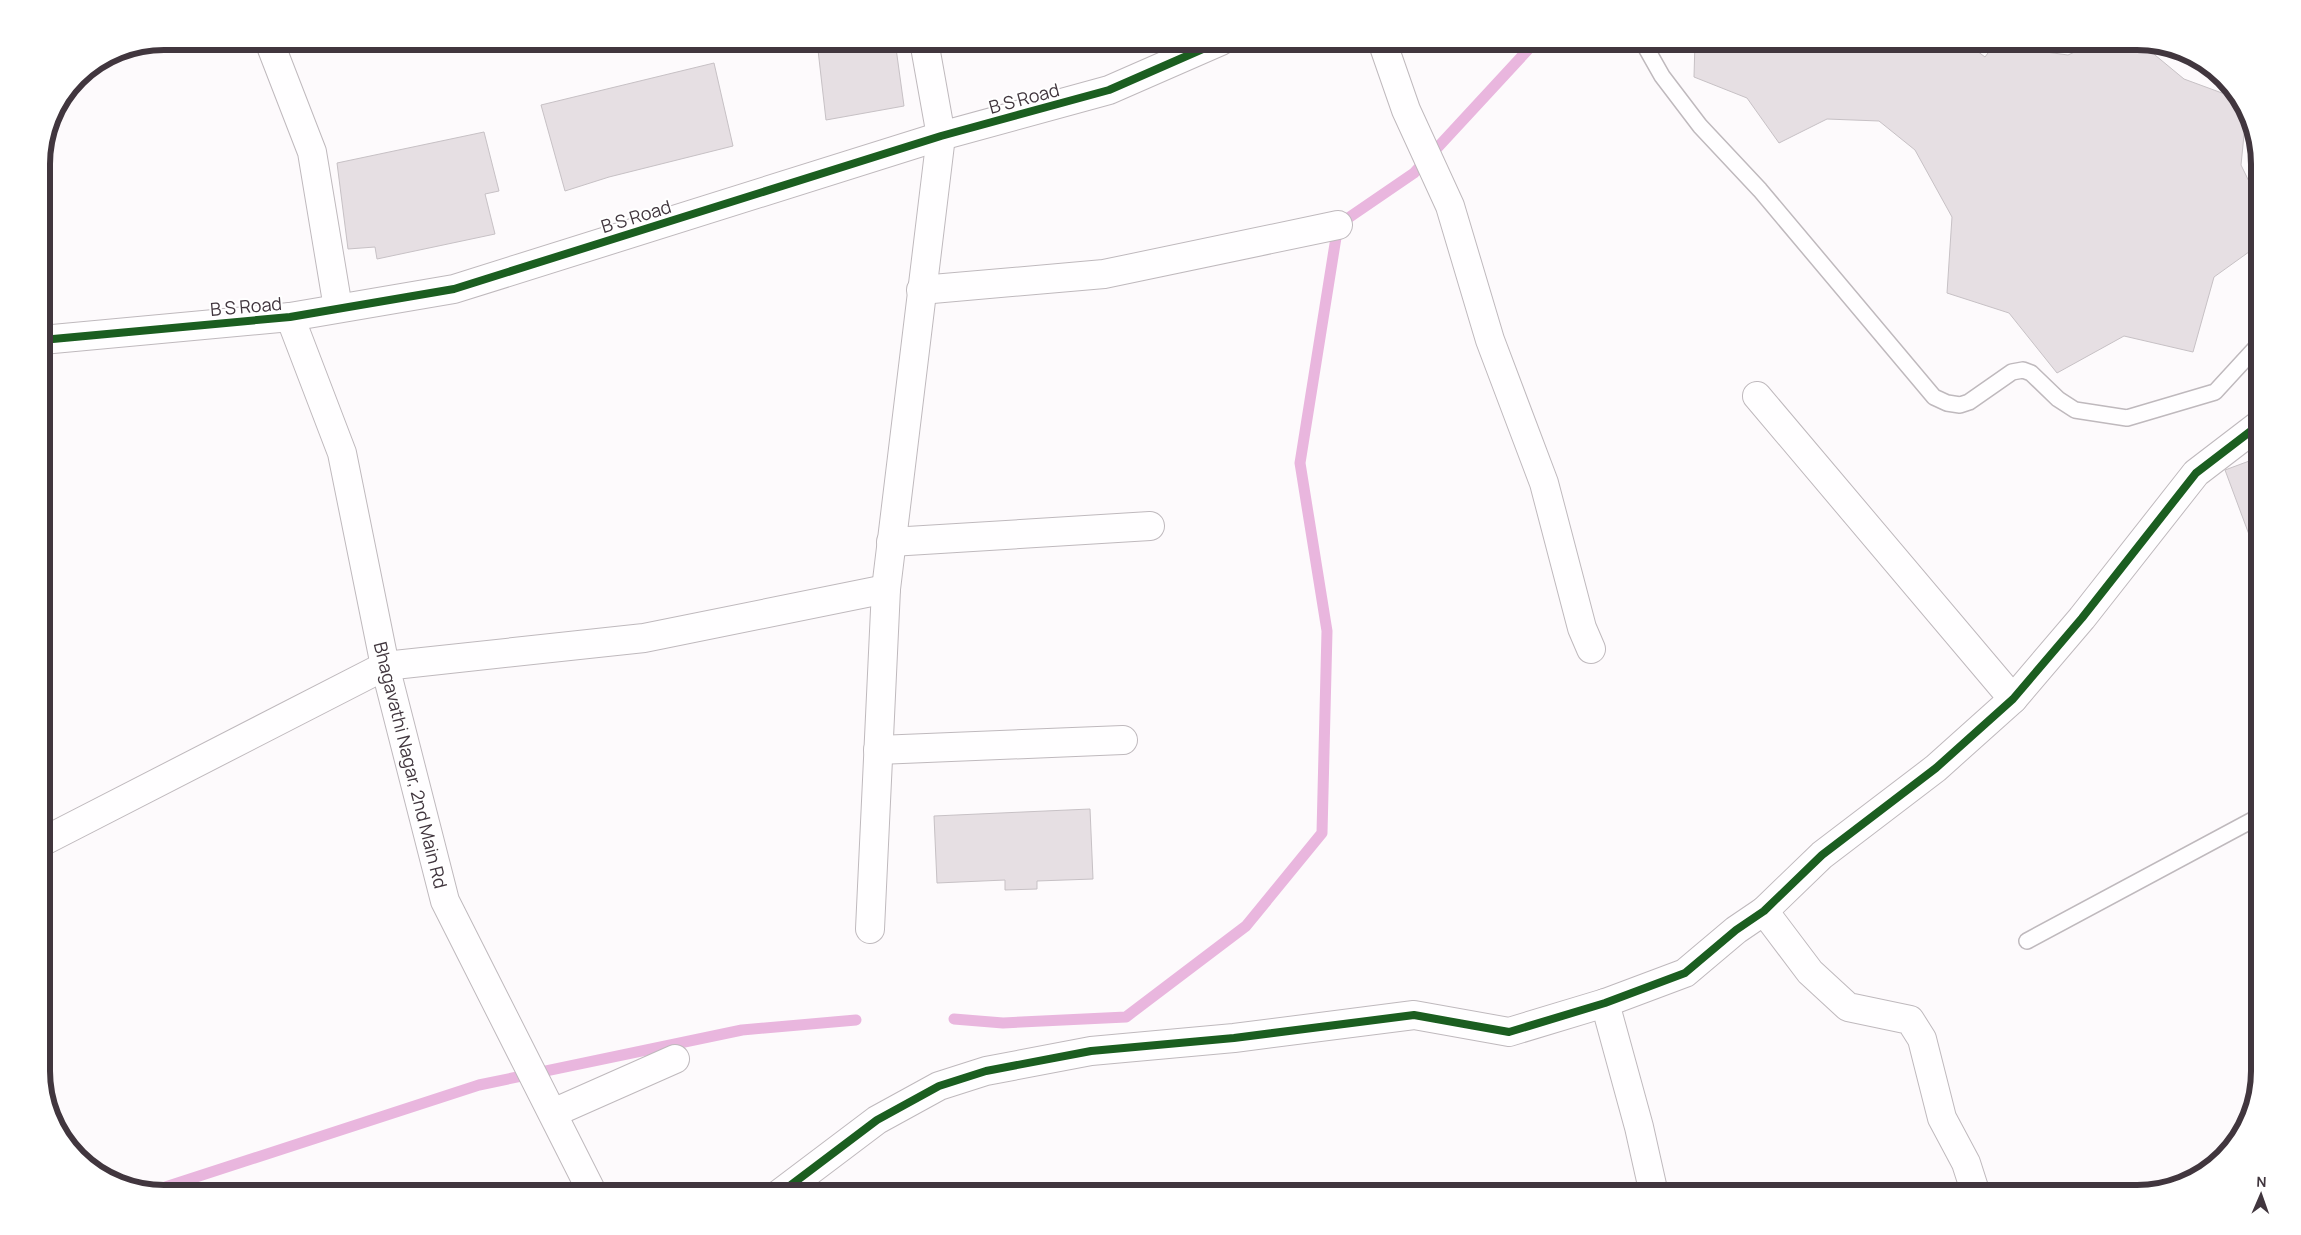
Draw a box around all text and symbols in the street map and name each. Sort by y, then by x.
street label: B S Road [986,77,1062,119]
street label: B S Road [598,194,674,238]
street label: B S Road [209,291,283,321]
street label: Bhagavathi Nagar, 2nd Main Rd [369,639,453,891]
north arrow [2236,1170,2286,1220]
text: N [2256,1172,2267,1191]

